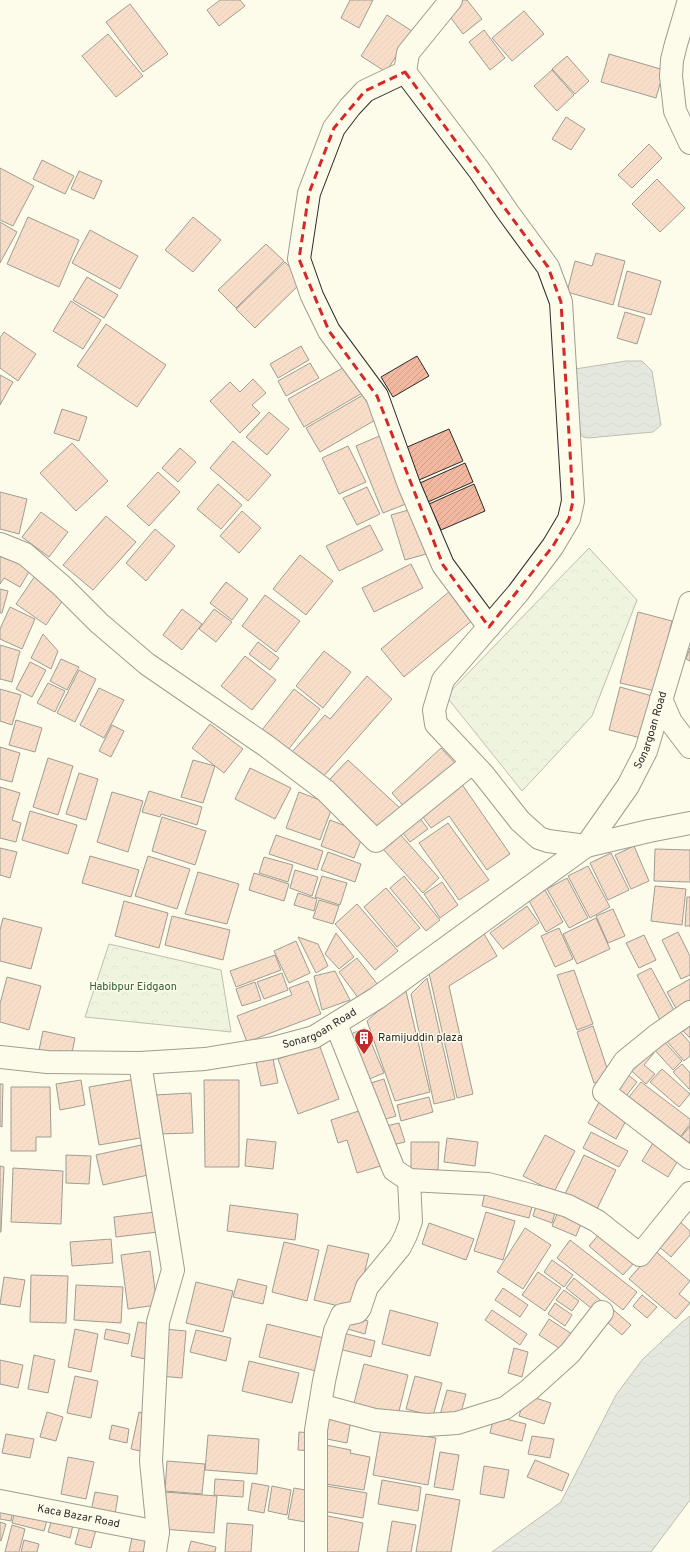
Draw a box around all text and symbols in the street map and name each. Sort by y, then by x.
street label: Sonargoan Road [631,690,670,772]
park label: Habibpur Eidgaon [89,980,177,994]
street label: Sonargoan Road [281,1005,359,1052]
building icon: Ramijuddin plaza [353,1027,375,1055]
place label: Ramijuddin plaza [378,1031,463,1045]
street label: Kaca Bazar Road [36,1501,121,1531]

